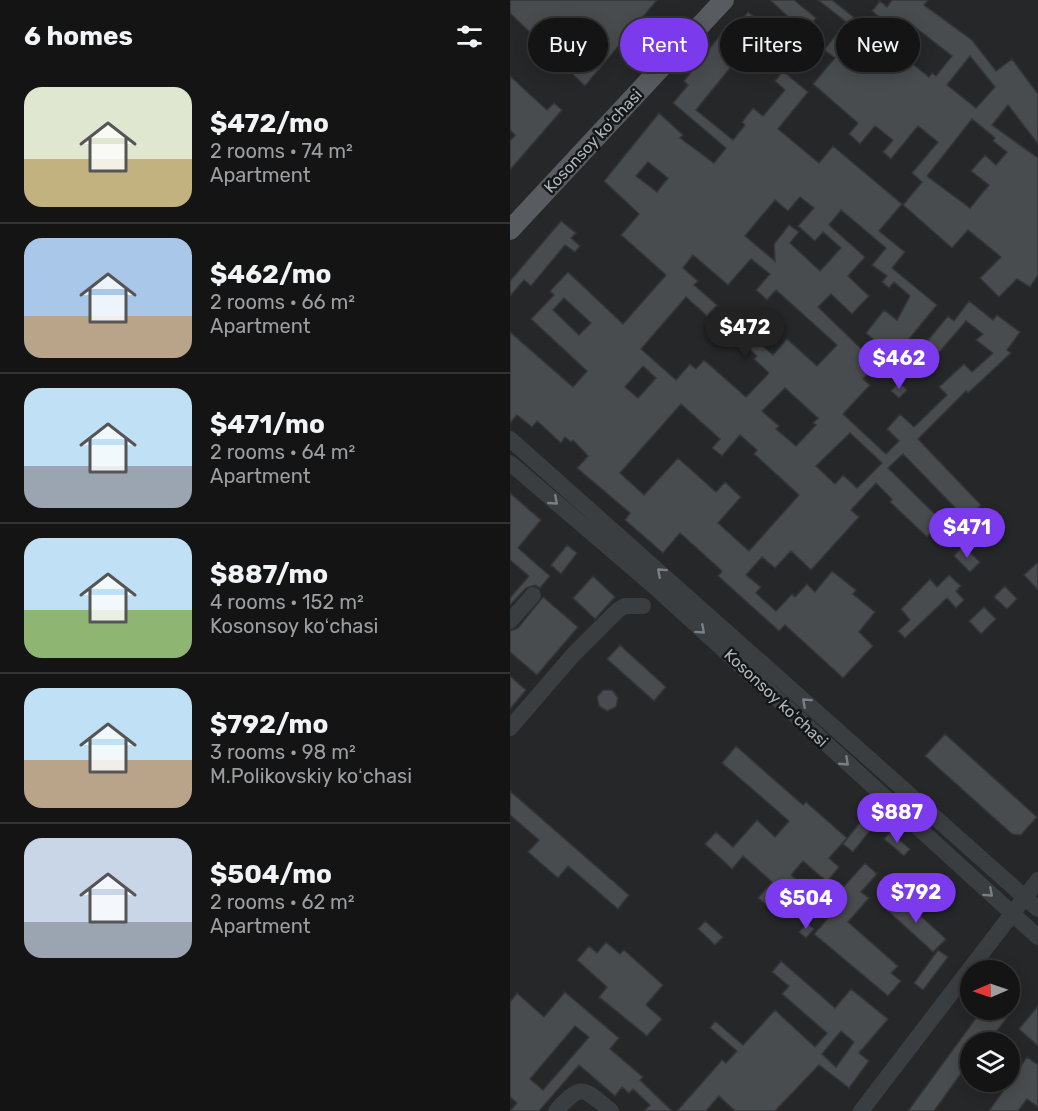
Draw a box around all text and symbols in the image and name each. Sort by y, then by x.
chip: Buy [528,18,608,72]
chip: Rent [620,18,708,72]
chip: Filters [720,18,824,72]
chip: New [836,18,920,72]
icon: filters [453,20,486,53]
text: 6 homes [24,21,133,52]
street label: Kosonsoy koʻchasi [540,85,646,197]
text: $472/mo [210,108,329,139]
icon: home [72,111,144,183]
text: 2 rooms · 74 m² [210,139,353,163]
text: Apartment [210,163,311,187]
text: $462/mo [210,259,331,290]
icon: home [72,262,144,334]
text: 2 rooms · 66 m² [210,290,355,314]
pin: $472 [709,308,781,359]
text: Apartment [210,314,311,338]
text: $472 [720,315,771,339]
pin: $462 [863,339,935,390]
text: $462 [872,346,926,370]
text: $471/mo [210,409,325,440]
icon: home [72,412,144,484]
text: 2 rooms · 64 m² [210,440,355,464]
text: Apartment [210,464,311,488]
one-way arrow [547,494,558,505]
pin: $471 [931,508,1003,559]
text: $471 [943,515,991,539]
text: $887/mo [210,559,328,590]
icon: home [72,562,144,634]
one-way arrow [657,568,668,579]
text: 4 rooms · 152 m² [210,590,364,614]
text: Kosonsoy koʻchasi [210,614,378,638]
one-way arrow [694,623,705,634]
street label: Kosonsoy koʻchasi [720,645,832,751]
one-way arrow [803,698,813,709]
text: $792/mo [210,709,328,740]
icon: home [72,712,144,784]
text: 3 rooms · 98 m² [210,740,356,764]
one-way arrow [838,754,849,765]
text: M.Polikovskiy koʻchasi [210,764,412,788]
pin: $887 [861,793,933,844]
text: $887 [871,800,923,824]
text: $504/mo [210,859,332,890]
icon: home [72,862,144,934]
pin: $792 [880,873,952,924]
pin: $504 [770,879,842,930]
text: $792 [891,880,941,904]
text: $504 [779,886,833,910]
one-way arrow [982,886,993,897]
text: 2 rooms · 62 m² [210,890,355,914]
text: Apartment [210,914,311,938]
north arrow [960,960,1020,1020]
map controls [960,960,1020,1092]
button: layers [960,1032,1020,1092]

